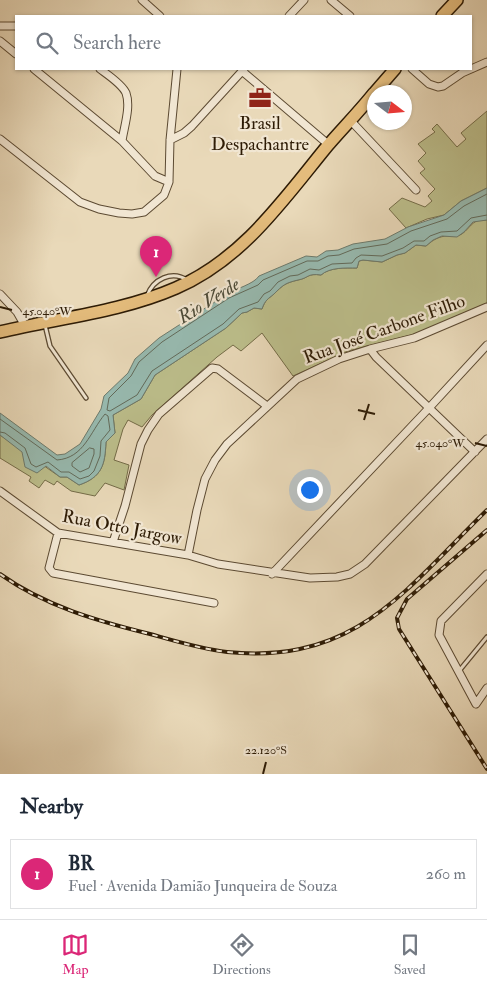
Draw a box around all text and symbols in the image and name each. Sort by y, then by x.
search box [15,15,472,70]
icon: search [33,29,61,57]
text: Search here [73,31,161,55]
office icon: Brasil Despachantre [247,85,273,111]
north arrow [367,85,412,130]
place label: Brasil Despachantre [211,112,310,156]
pin: 1 [140,236,172,277]
water label: Rio Verde [172,272,245,330]
street label: Rua José Carbone Filho [300,289,468,369]
text: 45.040°W [22,304,72,319]
text: 45.040°W [415,436,465,451]
your location [297,477,323,503]
street label: Rua Otto Jargow [60,505,185,551]
text: 22.120°S [245,743,287,758]
text: Nearby [20,793,83,820]
text: BR [68,852,94,876]
text: 1 [34,864,40,884]
text: 260 m [426,864,466,884]
text: Fuel · Avenida Damião Junqueira de Souza [68,876,337,896]
tab: Map [61,931,89,978]
tab: Directions [212,931,271,978]
tab: Saved [394,931,426,978]

